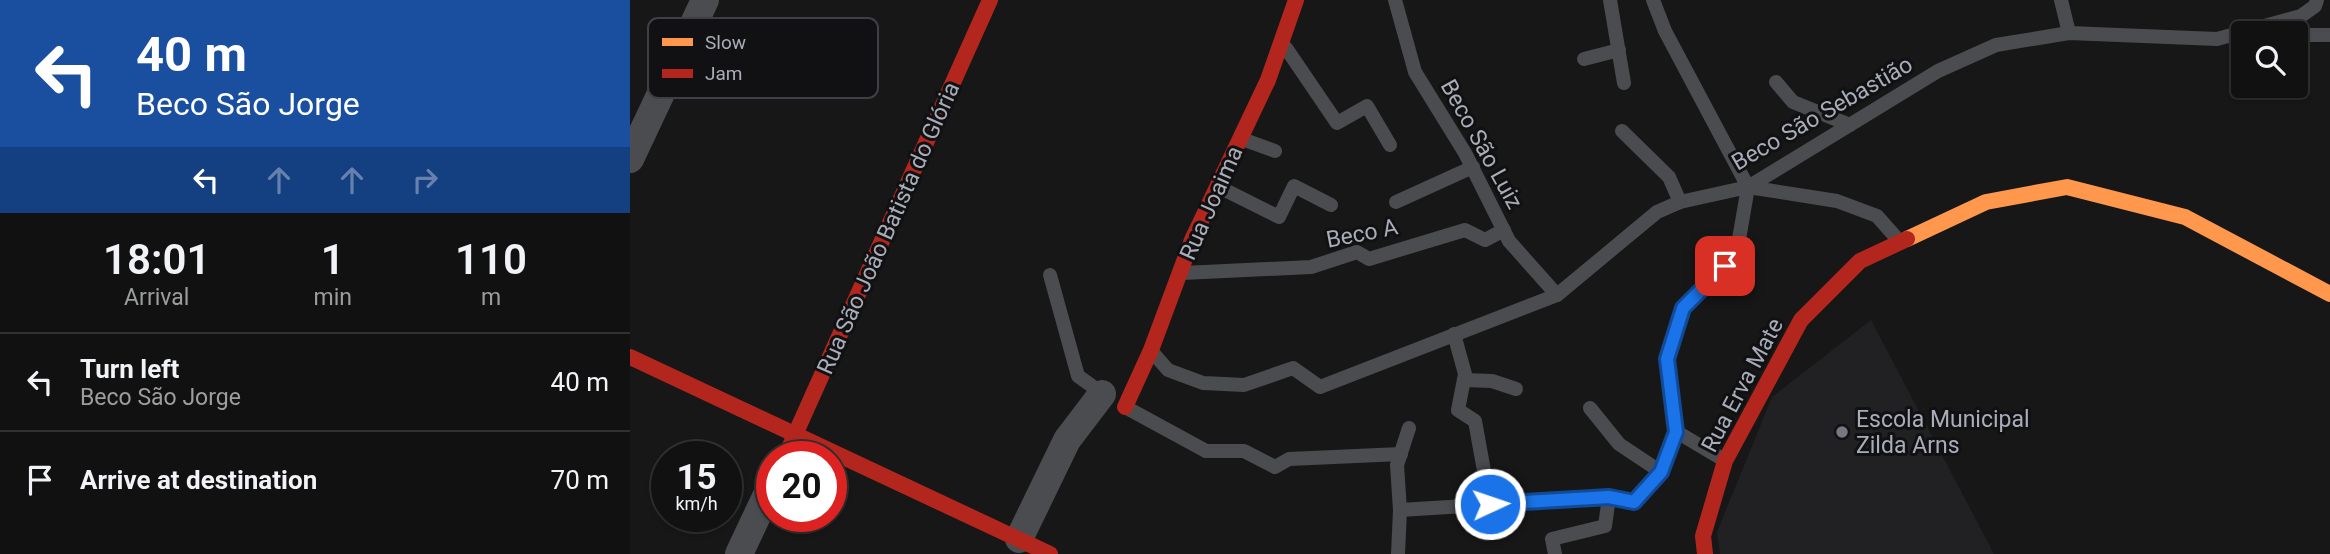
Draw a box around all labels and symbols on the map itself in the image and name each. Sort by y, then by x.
legend [648,18,878,98]
text: Slow [705,31,746,54]
street label: Beco São Sebastião [1727,51,1917,176]
text: Jam [705,62,742,85]
street label: Beco São Luiz [1435,75,1528,214]
street label: Rua São João Batista do Glória [812,78,965,378]
street label: Rua Joaima [1174,142,1249,264]
street label: Beco A [1324,213,1400,254]
pin [1695,236,1755,296]
street label: Rua Erva Mate [1696,314,1789,457]
place label: Escola Municipal Zilda Arns [1856,406,2030,459]
marker: Escola Municipal Zilda Arns [1834,424,1850,440]
speed limit sign: 20 [756,441,847,532]
position arrow [1453,467,1527,541]

